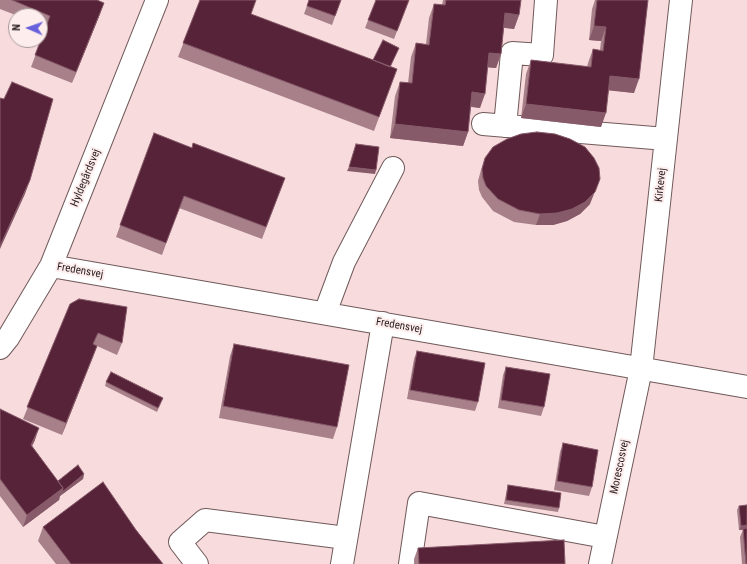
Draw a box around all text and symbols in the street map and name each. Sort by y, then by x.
north arrow [8,8,48,48]
text: N [10,24,23,31]
street label: Hyldegårdsvej [68,147,104,209]
street label: Kirkevej [653,167,669,203]
street label: Fredensvej [56,260,104,282]
street label: Fredensvej [375,315,423,337]
street label: Morescosvej [608,439,632,495]

